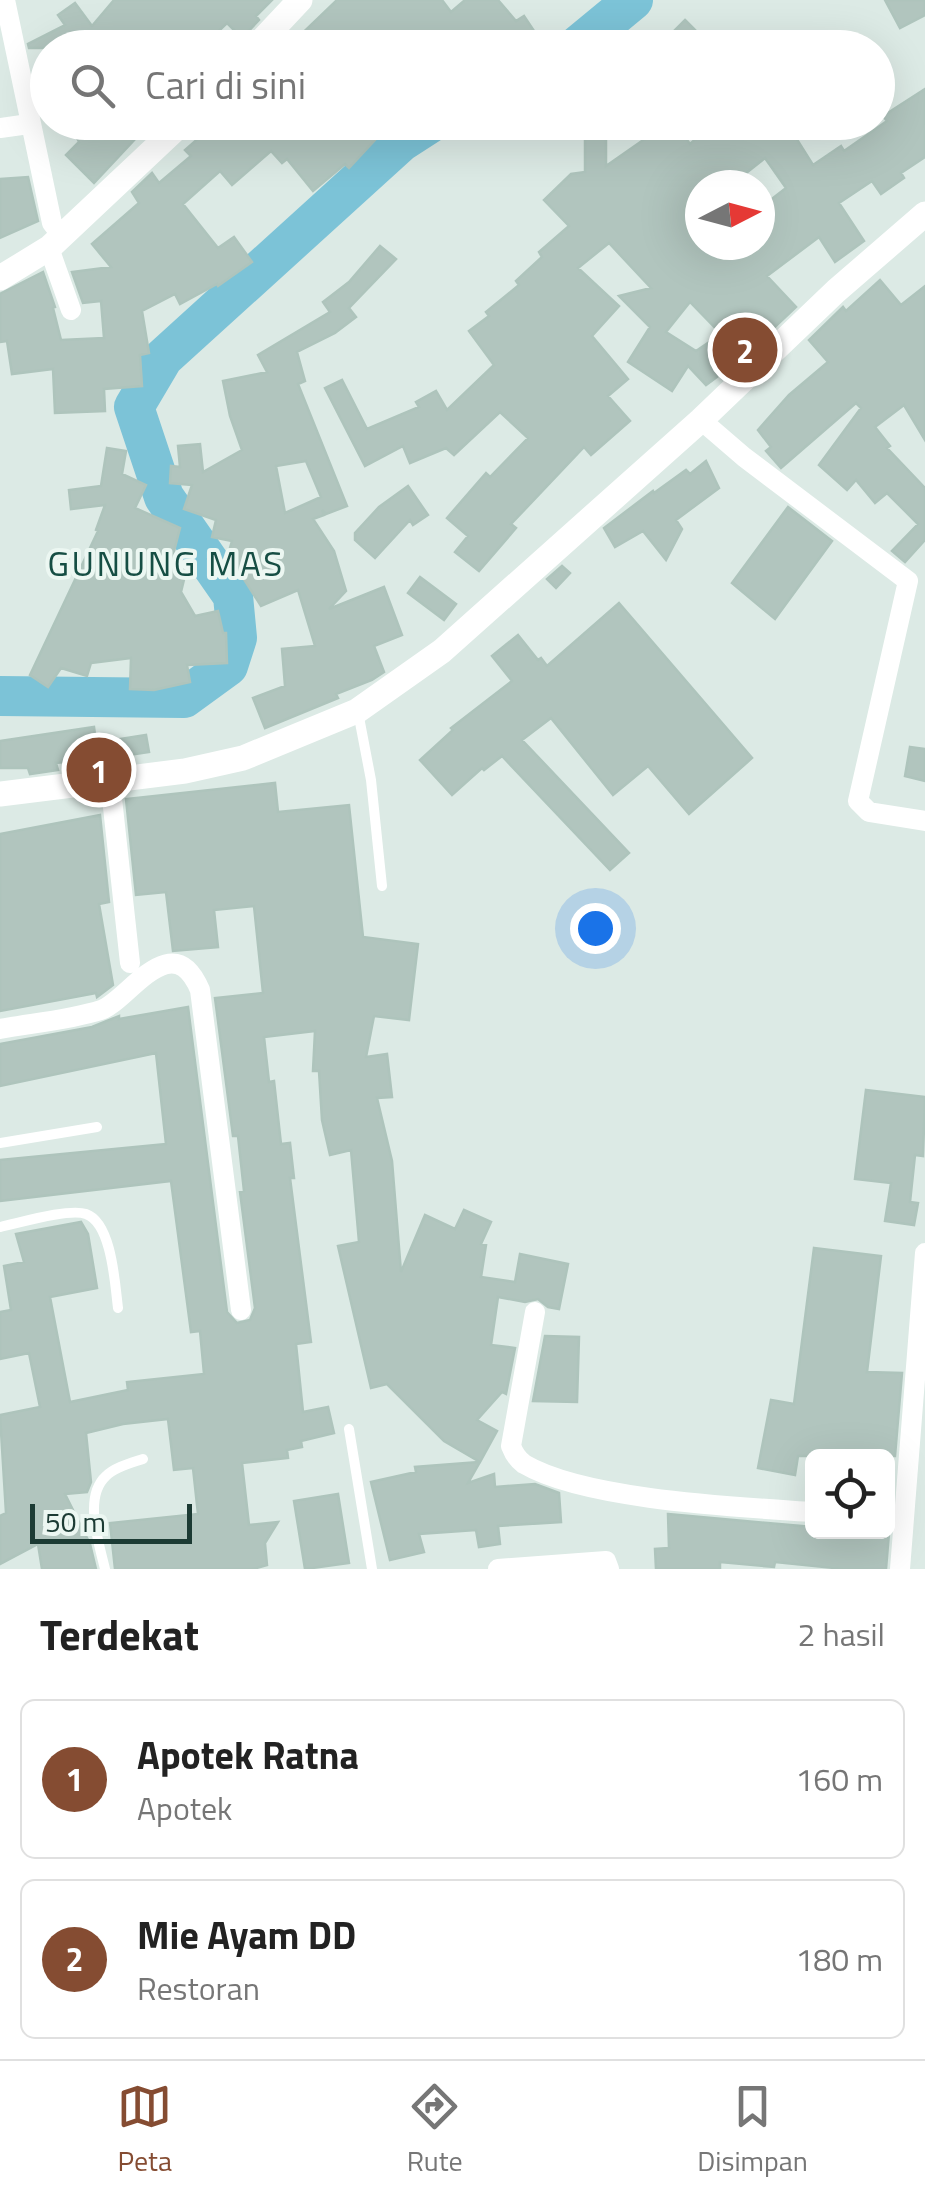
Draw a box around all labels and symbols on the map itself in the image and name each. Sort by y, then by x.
north arrow [685,170,775,260]
pin: 2 [712,312,778,388]
district label: GUNUNG MAS [47,536,285,590]
pin: 1 [66,732,132,808]
your location [570,903,621,954]
scale bar [30,1499,192,1544]

